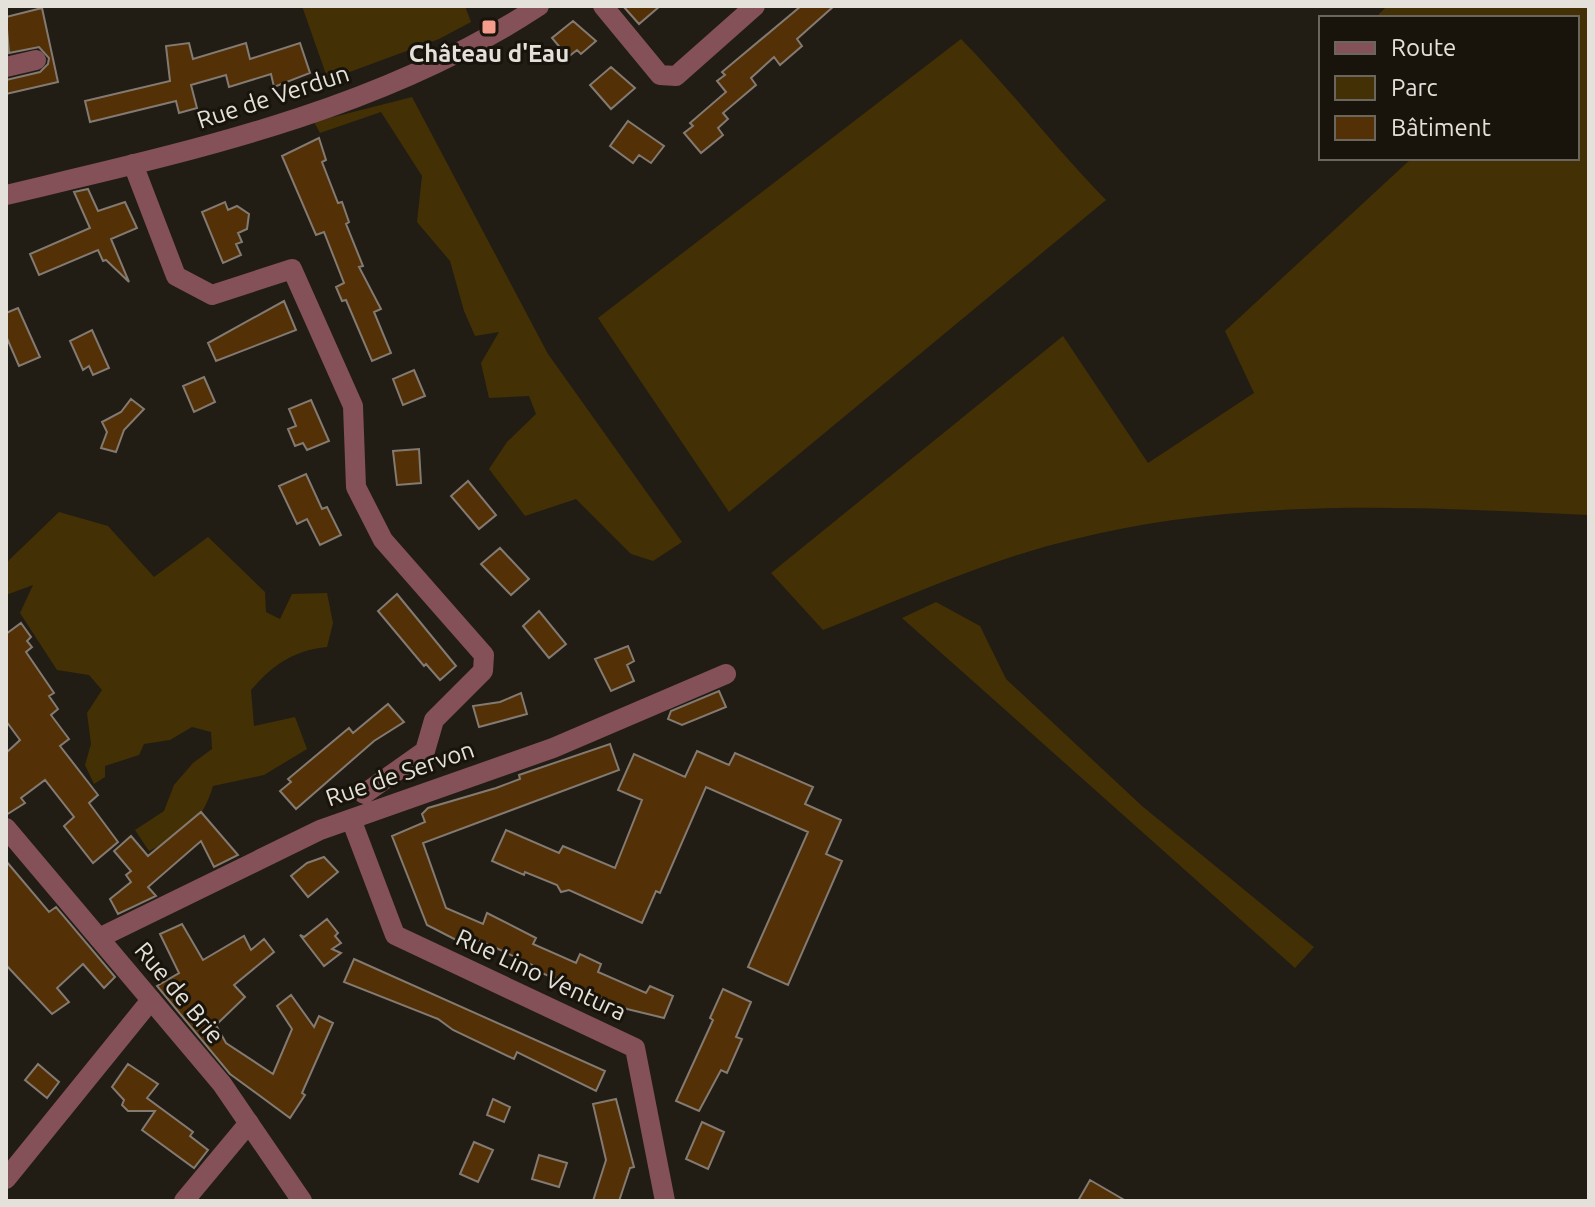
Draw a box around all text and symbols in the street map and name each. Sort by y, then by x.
legend [1319,16,1579,160]
marker: Château d'Eau [480,18,498,36]
text: Route [1391,34,1456,61]
place label: Château d'Eau [409,40,569,67]
street label: Rue de Verdun [193,59,352,134]
text: Parc [1391,74,1438,101]
text: Bâtiment [1391,114,1492,141]
street label: Rue de Servon [322,736,478,812]
street label: Rue Lino Ventura [452,923,631,1026]
street label: Rue de Brie [129,937,229,1049]

